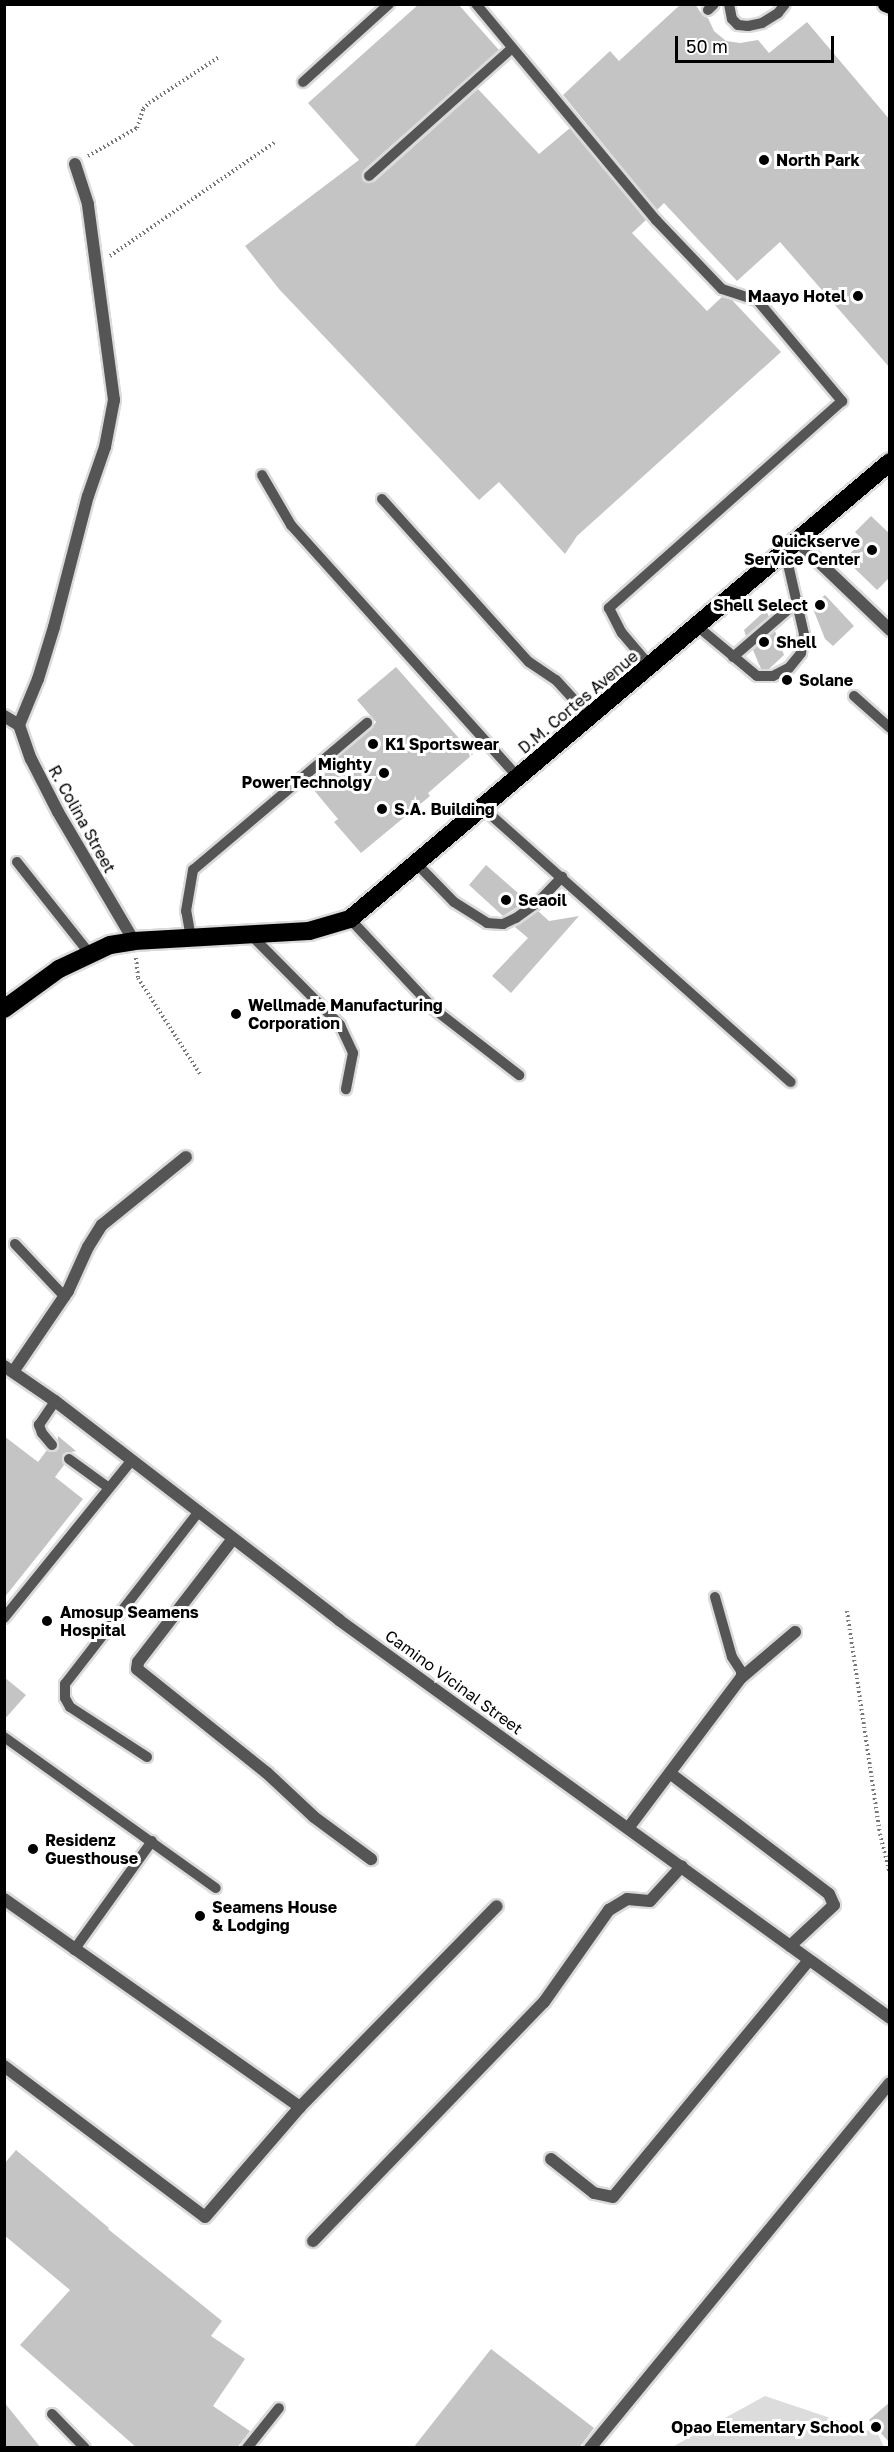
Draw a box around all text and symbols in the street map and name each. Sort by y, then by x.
scale bar [678,24,837,62]
text: 50 m [686,35,728,57]
place label: North Park [776,150,860,170]
marker: North Park [757,153,771,167]
place label: Maayo Hotel [748,286,846,306]
marker: Maayo Hotel [851,289,865,303]
place label: Quickserve Service Center [744,531,860,569]
marker: Quickserve Service Center [865,543,879,557]
place label: Shell Select [713,595,808,615]
marker: Shell Select [813,598,827,612]
place label: Shell [776,632,817,652]
marker: Shell [757,635,771,649]
street label: D.M. Cortes Avenue [514,646,642,758]
place label: Solane [799,670,853,690]
marker: Solane [780,673,794,687]
place label: K1 Sportswear [385,734,499,754]
marker: K1 Sportswear [366,737,380,751]
place label: Mighty PowerTechnolgy [242,754,372,792]
street label: R. Colina Street [45,762,119,876]
marker: Mighty PowerTechnolgy [377,766,391,780]
place label: S.A. Building [394,799,495,819]
marker: S.A. Building [375,802,389,816]
place label: Seaoil [518,890,567,910]
marker: Seaoil [499,893,513,907]
place label: Wellmade Manufacturing Corporation [248,995,443,1033]
marker: Wellmade Manufacturing Corporation [229,1007,243,1021]
place label: Amosup Seamens Hospital [60,1602,199,1640]
marker: Amosup Seamens Hospital [38,1612,56,1630]
street label: Camino Vicinal Street [382,1626,526,1738]
place label: Residenz Guesthouse [45,1830,138,1868]
marker: Residenz Guesthouse [26,1842,40,1856]
place label: Seamens House & Lodging [212,1897,337,1935]
marker: Seamens House & Lodging [193,1909,207,1923]
place label: Opao Elementary School [671,2417,864,2437]
marker: Opao Elementary School [869,2420,883,2434]

